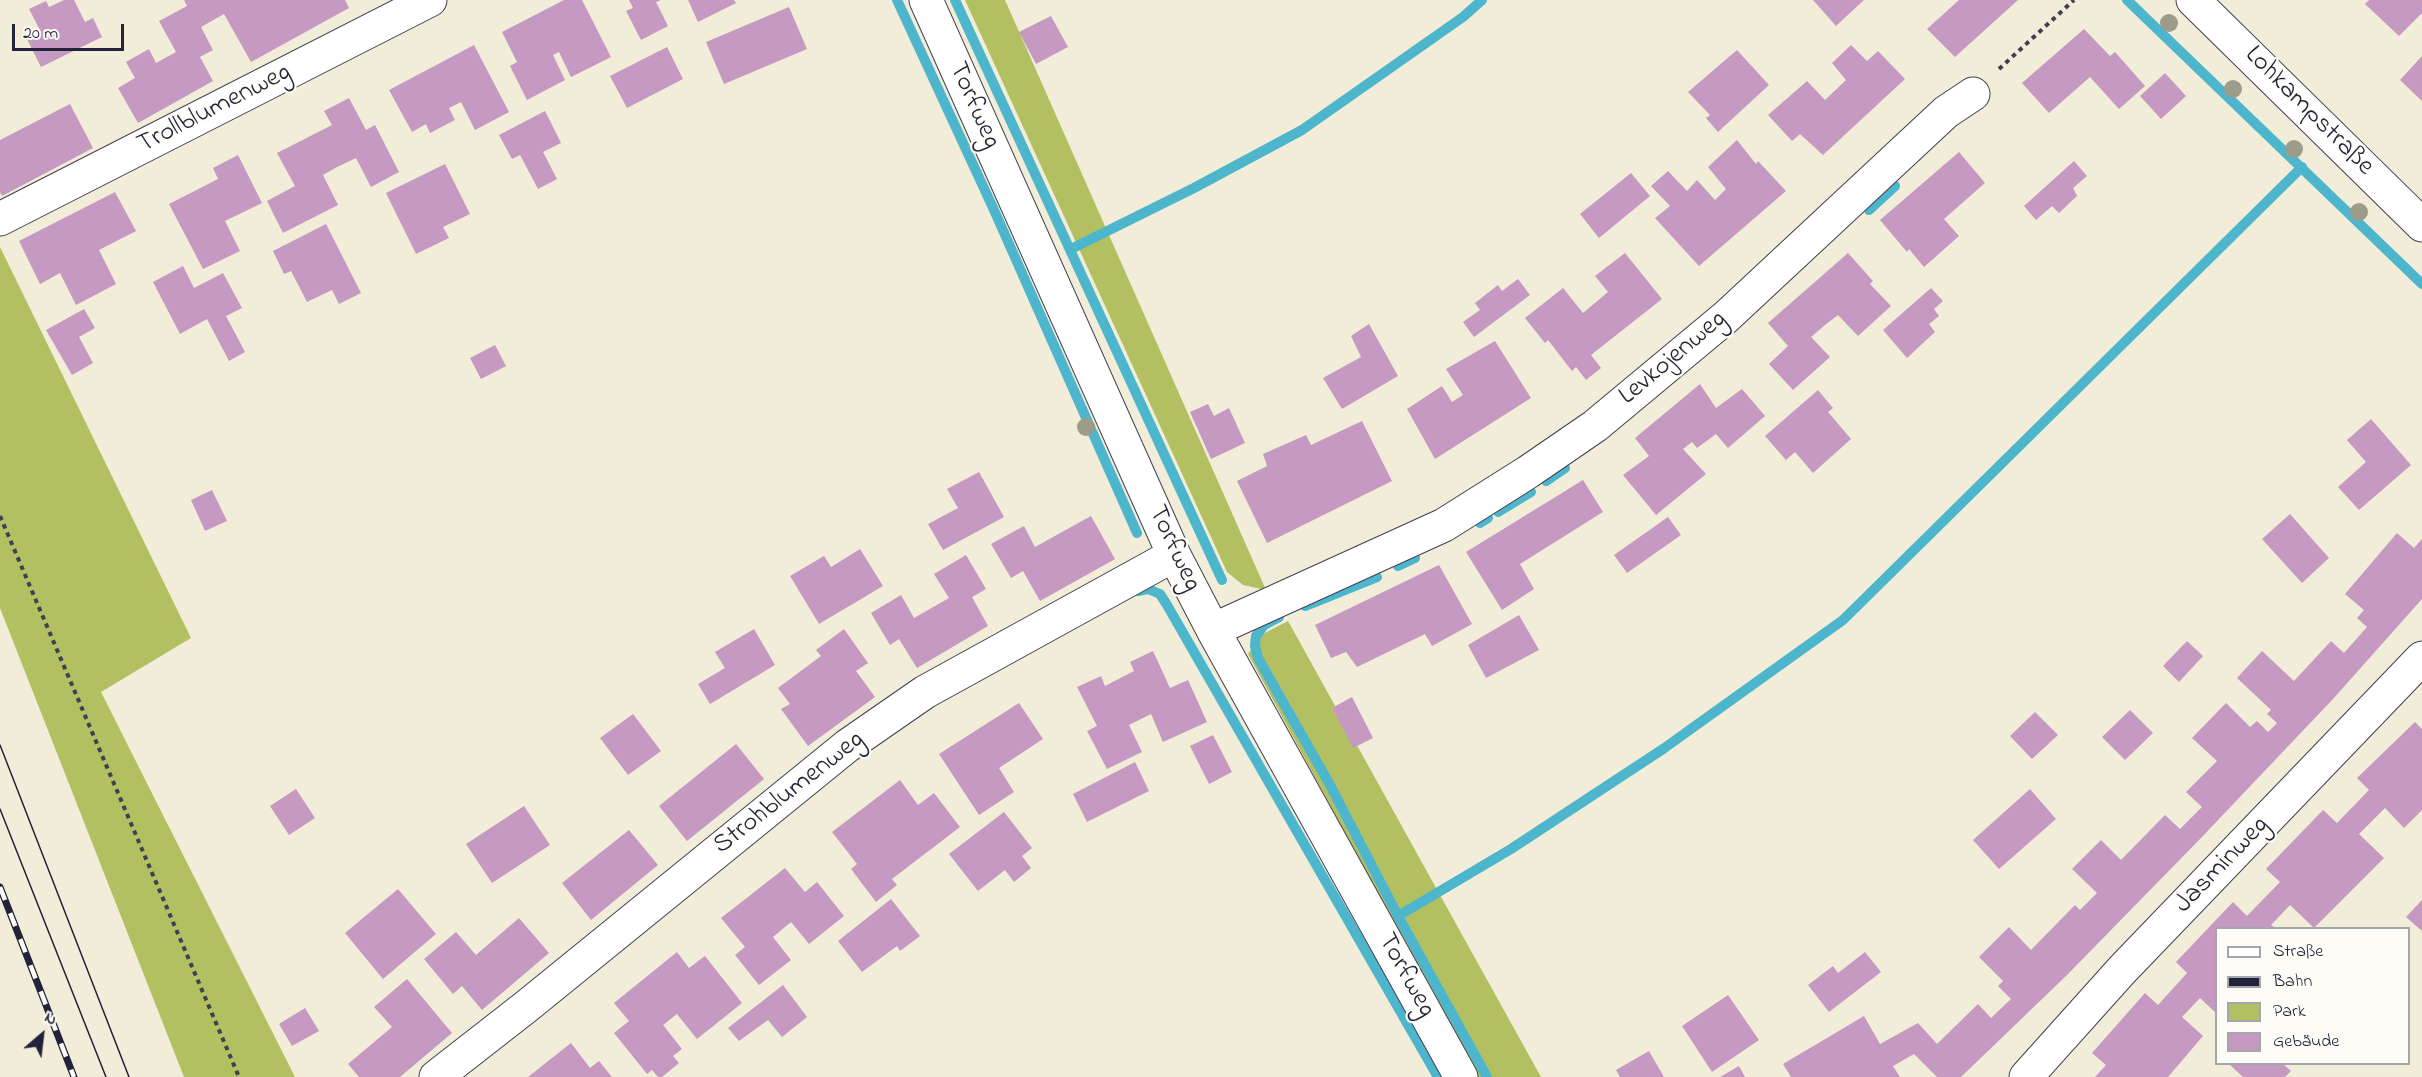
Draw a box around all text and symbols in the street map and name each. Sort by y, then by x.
scale bar [15,12,128,50]
text: 20 m [23,21,58,47]
street label: Lohkampstraße [2236,40,2380,184]
street label: Trollblumenweg [133,57,297,163]
street label: Torfweg [940,58,1006,154]
street label: Levkojenweg [1614,305,1734,413]
street label: Torfweg [1139,501,1207,597]
street label: Strohblumenweg [708,725,872,863]
street label: Jasminweg [2169,811,2277,921]
legend [2215,927,2410,1065]
street label: Torfweg [1369,928,1441,1024]
text: Straße [2273,939,2323,965]
text: Bahn [2273,969,2312,995]
text: Park [2273,999,2306,1025]
north arrow [12,1005,72,1065]
text: N [40,1006,61,1032]
text: Gebäude [2273,1029,2339,1055]

